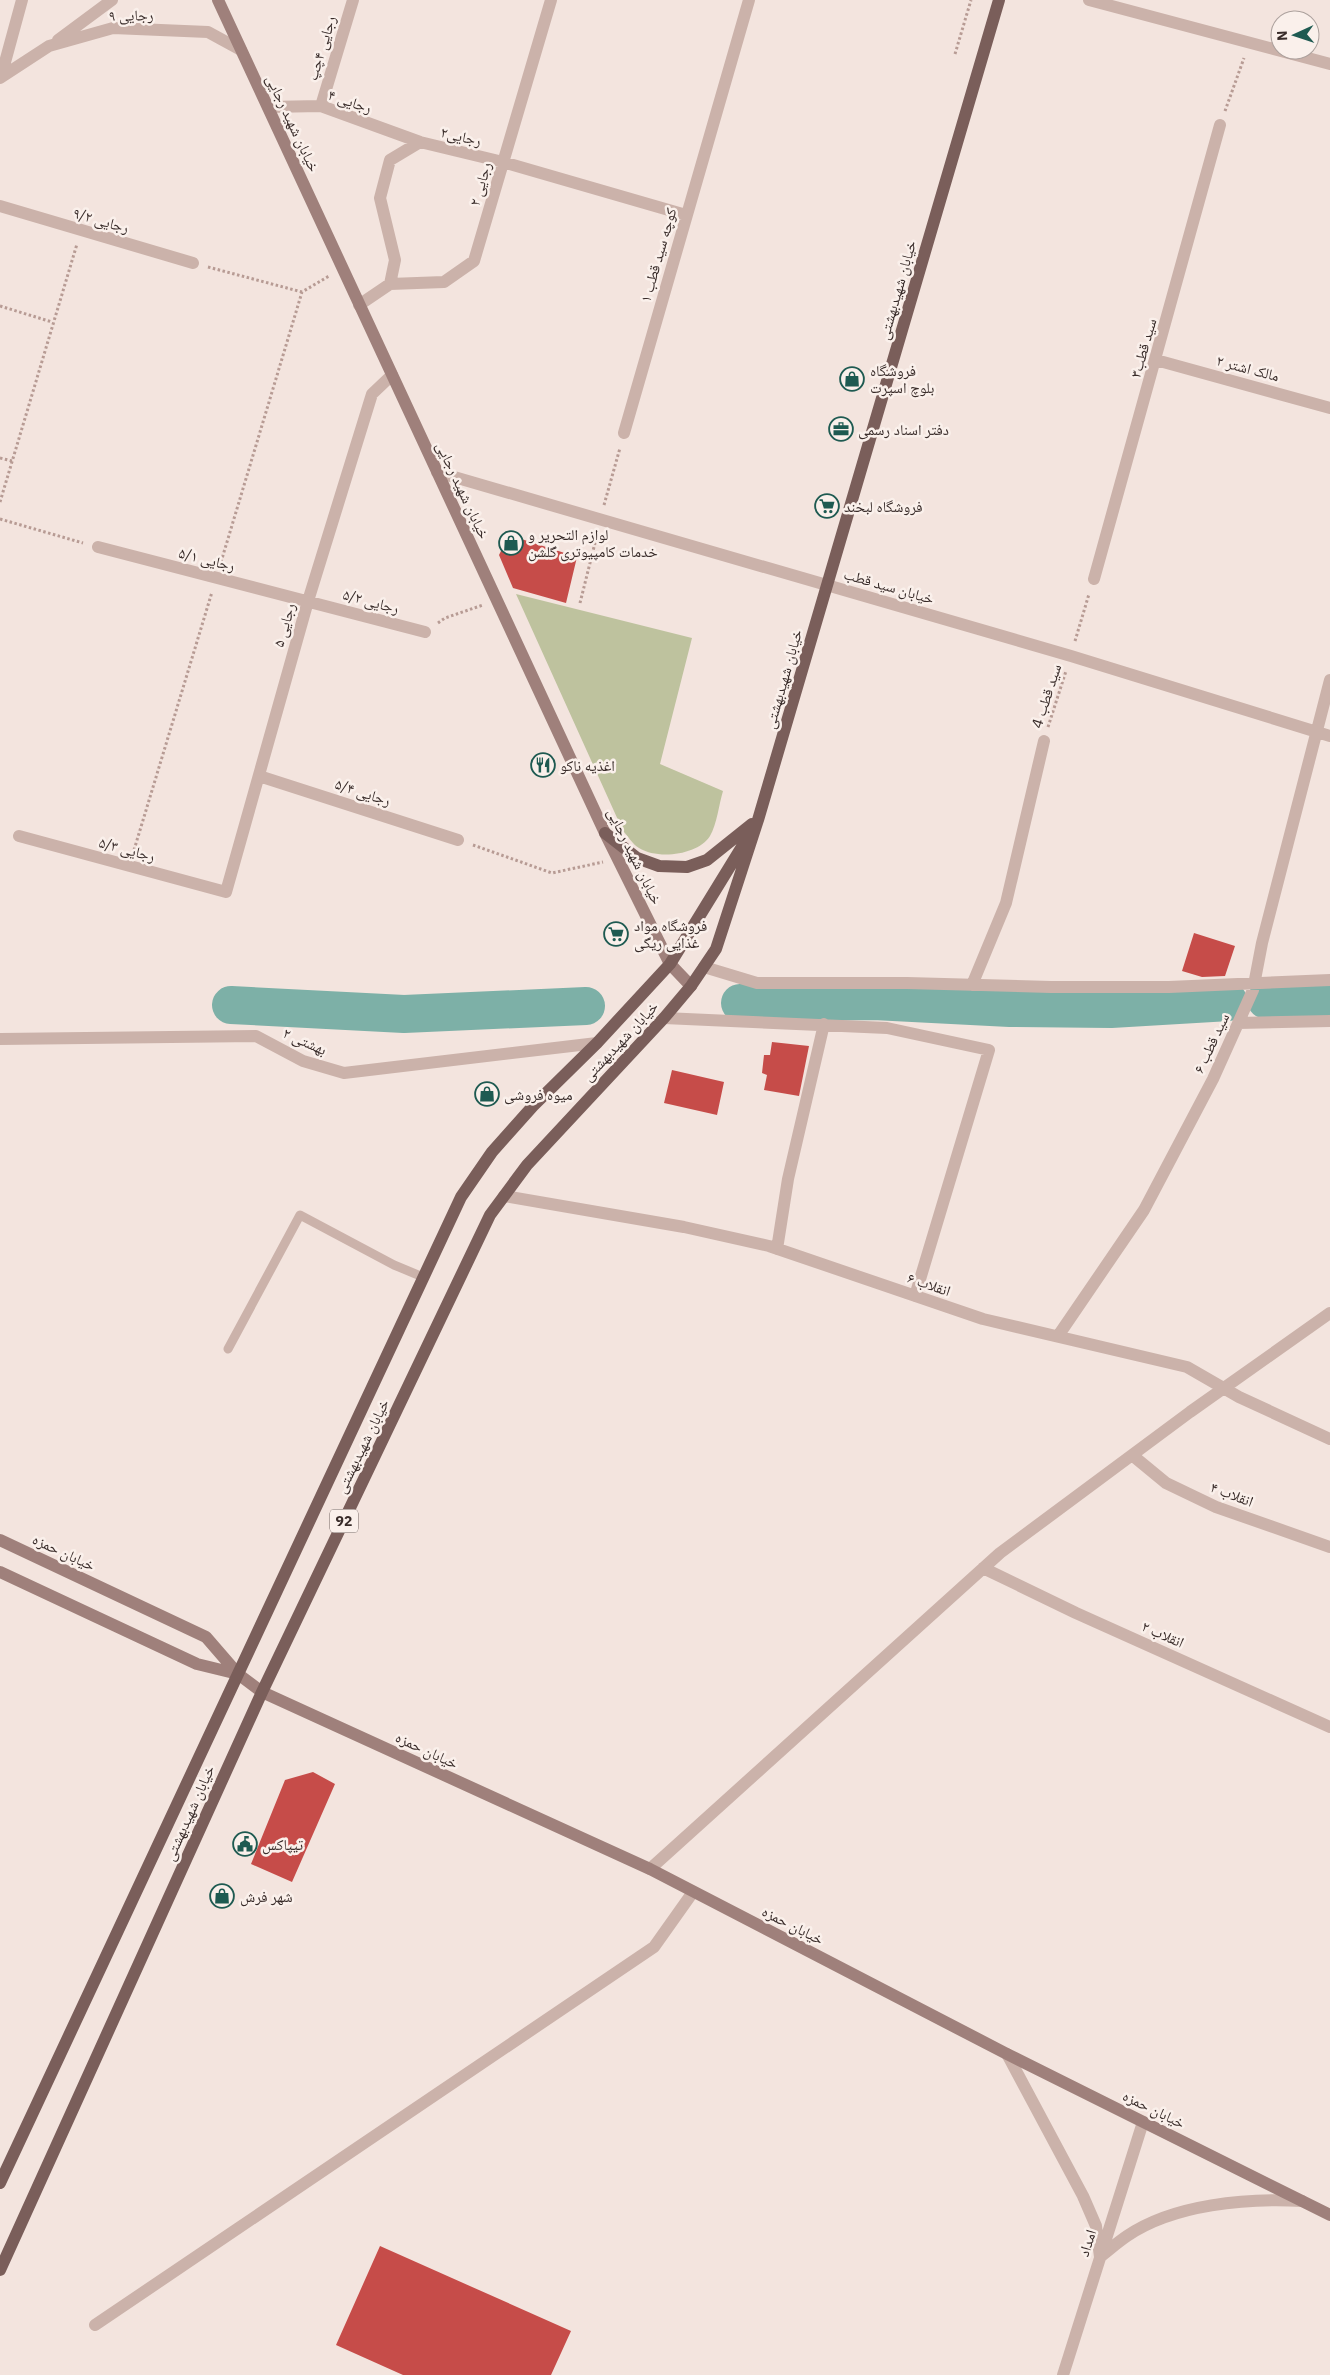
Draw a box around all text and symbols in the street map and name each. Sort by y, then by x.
street label: رجایی ۹ [108,5,154,26]
north arrow [1270,10,1320,60]
street label: رجایی ۴چپ [302,13,341,83]
text: N [1273,30,1291,41]
street label: خیابان شهید رجایی [261,71,324,176]
street label: رجایی ۴ [325,85,374,118]
street label: رجایی۲ [439,122,483,151]
street label: رجایی ۲ [465,160,496,208]
street label: رجایی ۹/۲ [71,203,131,238]
street label: کوچه سید قطب ۱ [635,206,681,304]
street label: خیابان شهیدبهشتی [874,238,921,342]
street label: سید قطب۳ [1126,316,1161,380]
street label: مالک اشتر ۲ [1215,351,1282,386]
place label: فروشگاه بلوچ اسپرت [870,361,934,398]
shop icon: فروشگاه بلوچ اسپرت [839,366,865,392]
office icon: دفتر اسناد رسمی [828,416,854,442]
place label: دفتر اسناد رسمی [858,420,949,440]
street label: خیابان شهید رجایی [431,438,494,543]
supermarket icon: فروشگاه لبخند [814,493,840,519]
place label: فروشگاه لبخند [844,497,923,516]
place label: لوازم التحریر و خدمات کامپیوتری گلشن [528,525,658,562]
shop icon: لوازم التحریر و خدمات کامپیوتری گلشن [498,530,524,556]
street label: رجایی ۵/۱ [177,543,237,576]
street label: خیابان سید قطب [841,564,937,609]
street label: رجایی ۵/۲ [341,584,401,619]
street label: رجایی ۵ [269,601,300,649]
street label: خیابان شهیدبهشتی [760,627,807,731]
street label: سید قطب 4 [1027,661,1065,731]
restaurant icon: اغذیه ناکو [530,752,556,778]
place label: اغذیه ناکو [560,756,615,775]
street label: رجایی ۵/۴ [332,774,393,811]
street label: خیابان شهید رجایی [603,805,667,908]
street label: رجایی ۵/۳ [97,832,157,867]
place label: فروشگاه مواد غذایی ریگی [634,916,707,953]
supermarket icon: فروشگاه مواد غذایی ریگی [603,921,629,947]
street label: خیابان شهیدبهشتی [578,997,663,1086]
street label: سید قطب ۶ [1189,1010,1233,1076]
street label: بهشتی ۲ [280,1023,330,1060]
shop icon: میوه فروشی [474,1081,500,1107]
place label: میوه فروشی [504,1085,573,1105]
street label: انقلاب ۶ [905,1268,953,1300]
street label: خیابان شهیدبهشتی [331,1395,394,1497]
street label: انقلاب ۴ [1208,1477,1256,1511]
road number: 92 [330,1510,358,1532]
street label: خیابان حمزه [29,1529,99,1576]
street label: انقلاب ۲ [1139,1616,1187,1652]
street label: خیابان حمزه [392,1727,462,1774]
street label: خیابان شهیدبهشتی [159,1762,220,1864]
public building icon: تیپاکس [232,1831,258,1857]
place label: تیپاکس [262,1835,304,1855]
shop icon: شهر فرش [209,1883,235,1909]
place label: شهر فرش [240,1887,293,1907]
street label: خیابان حمزه [758,1901,828,1950]
street label: خیابان حمزه [1119,2086,1189,2133]
street label: امداد [1074,2227,1100,2259]

